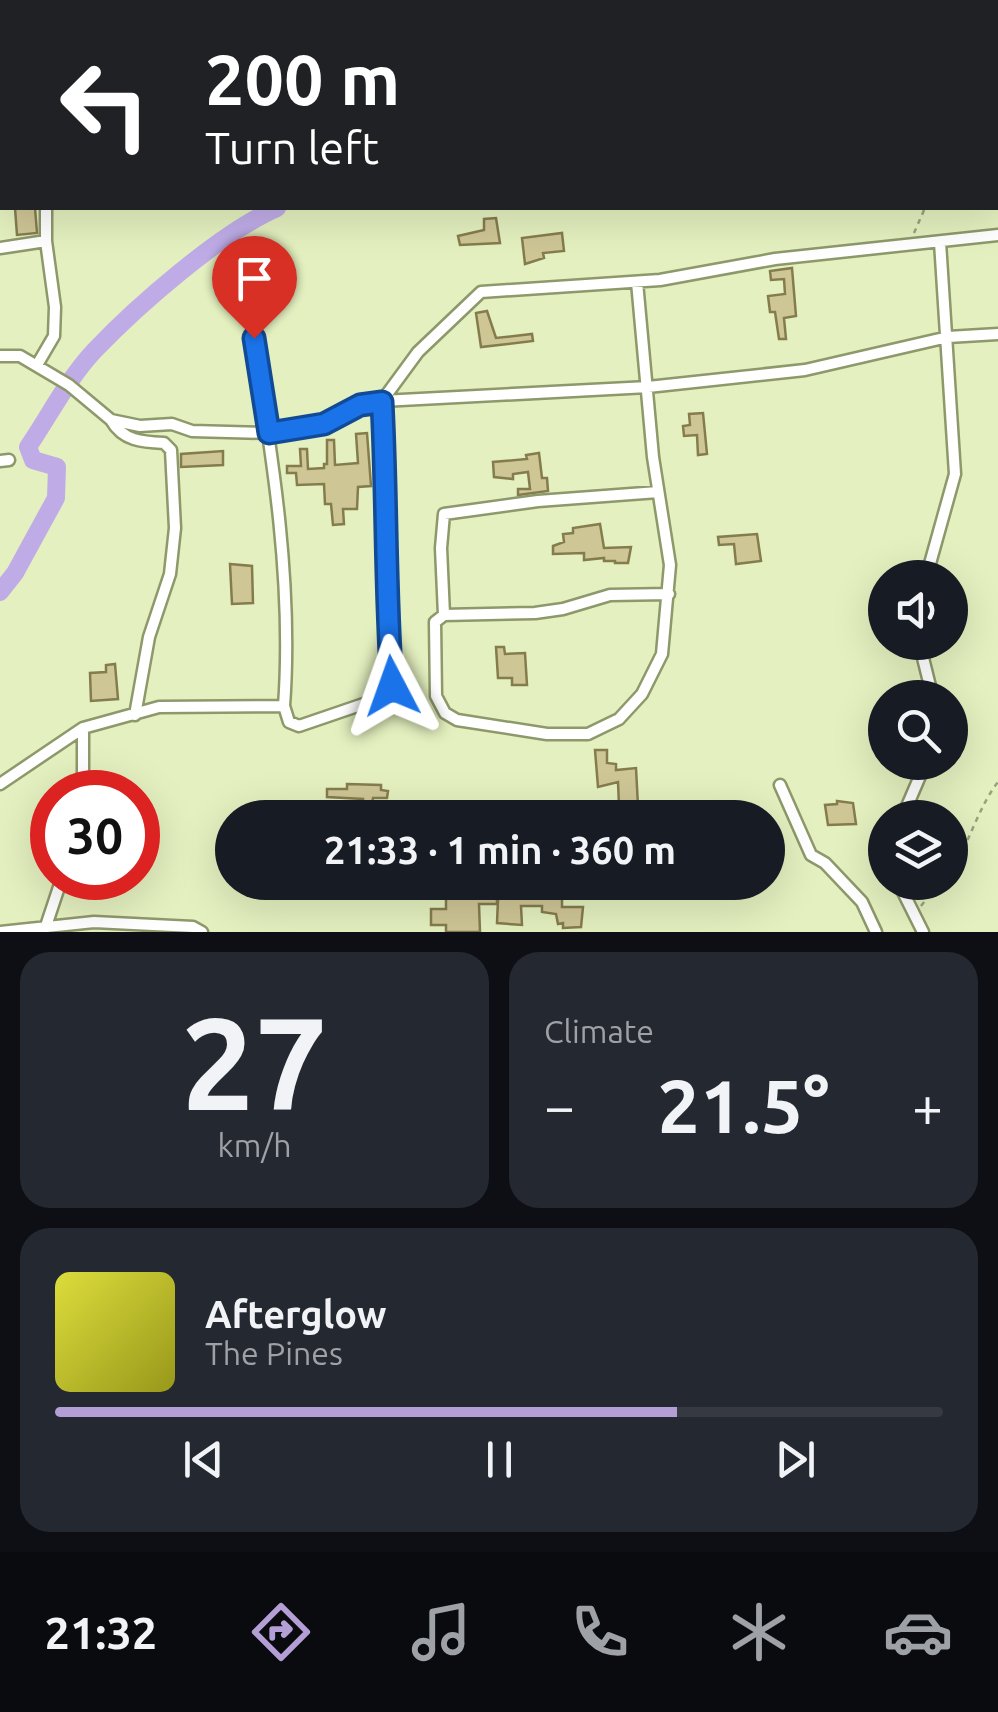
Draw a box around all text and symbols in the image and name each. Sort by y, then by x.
icon: left [40,40,170,170]
text: 200 m [205,40,400,118]
text: Turn left [205,122,379,173]
pin [212,236,297,339]
icon: arrive [227,251,282,306]
map controls [868,560,968,900]
button: sound [868,560,968,660]
position arrow [340,634,444,738]
button: search [868,680,968,780]
speed limit sign: 30 [30,770,160,900]
button: layers [868,800,968,900]
text: 21:33 · 1 min · 360 m [324,829,676,871]
text: 27 [181,989,328,1135]
text: Climate [544,1013,654,1049]
text: 21.5° [658,1063,829,1147]
text: − [544,1075,575,1136]
text: + [912,1075,943,1136]
text: km/h [218,1127,291,1163]
text: Afterglow [205,1293,387,1335]
text: The Pines [205,1335,343,1371]
icon: previous [176,1432,231,1487]
icon: pause [472,1432,527,1487]
icon: next [768,1432,823,1487]
icon: directions [246,1597,316,1667]
icon: music [406,1597,476,1667]
icon: phone [565,1597,635,1667]
icon: climate [724,1597,794,1667]
icon: car [883,1597,953,1667]
text: 21:32 [45,1607,157,1658]

